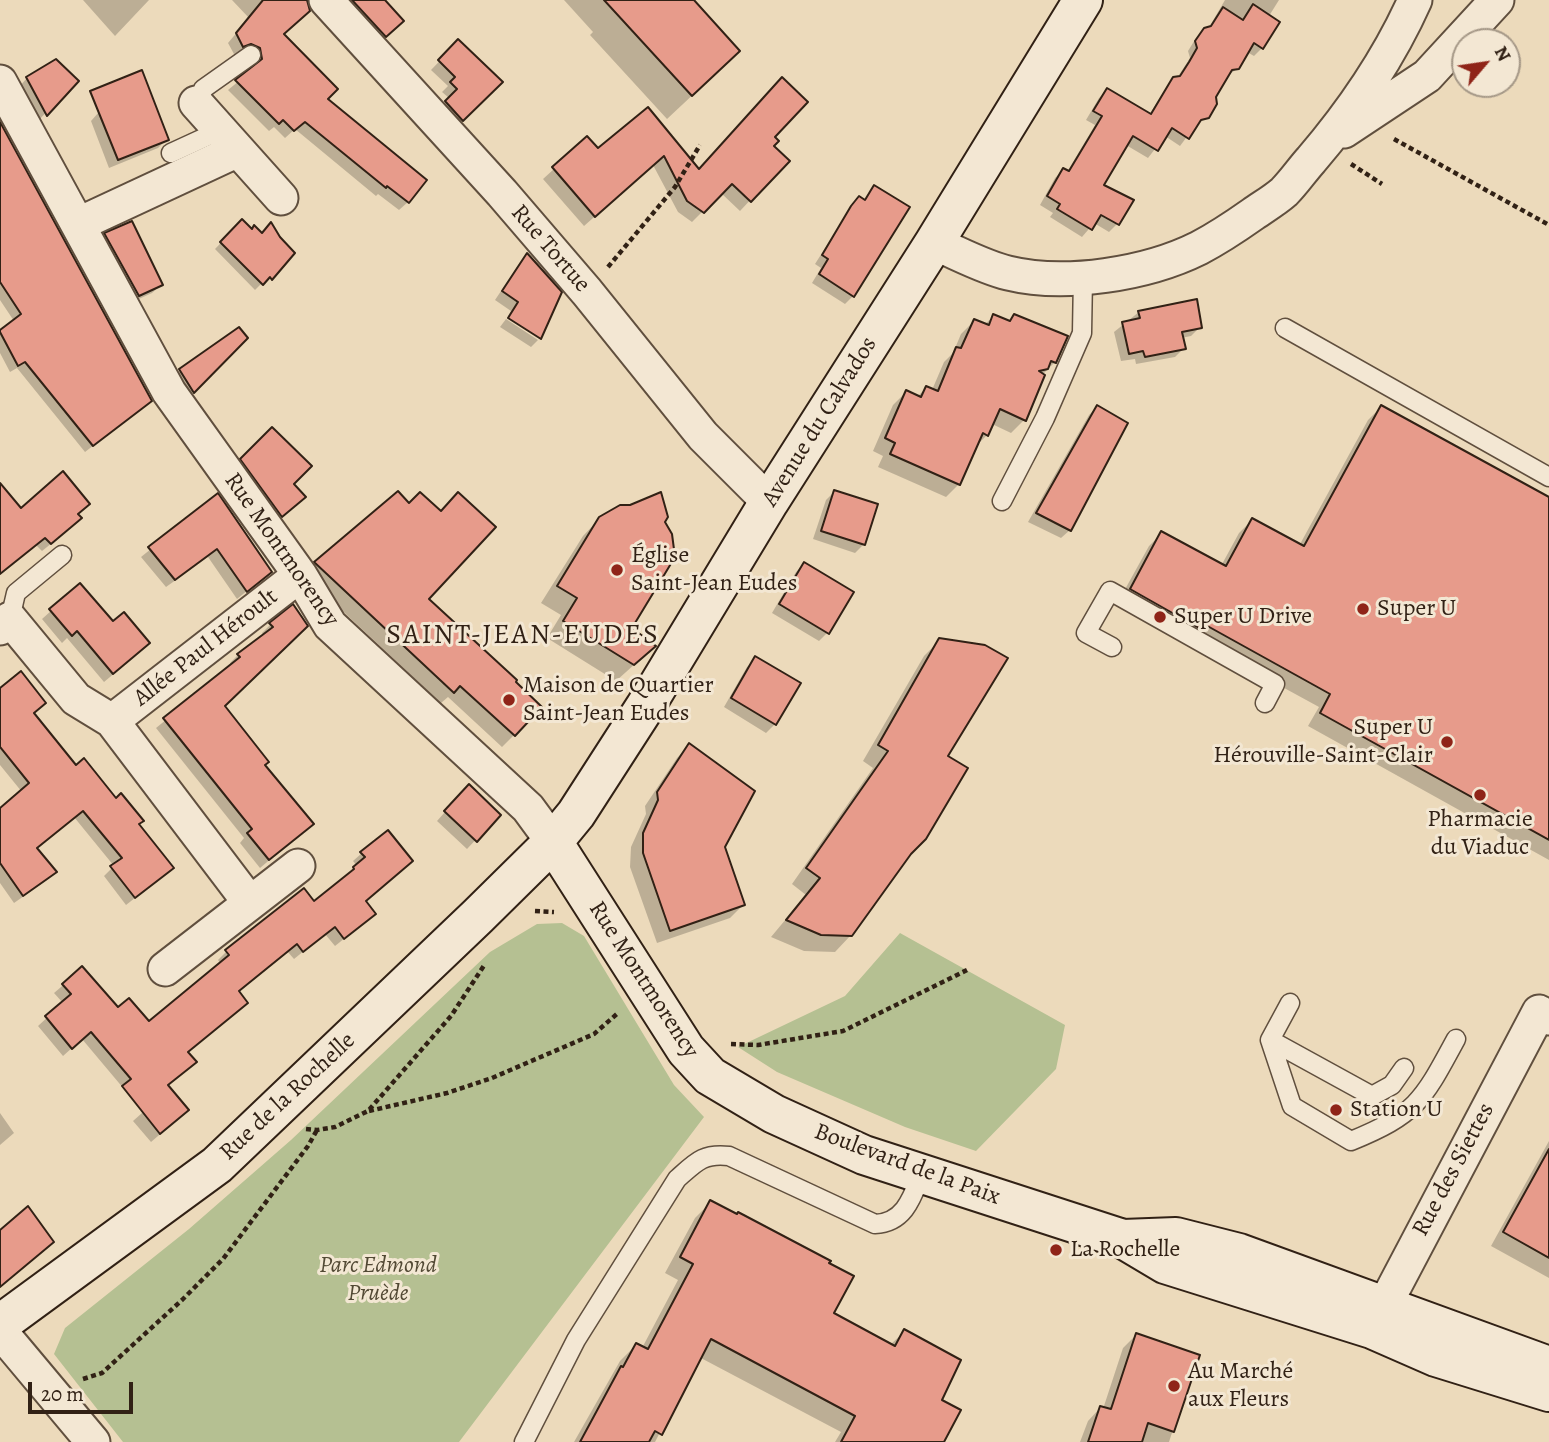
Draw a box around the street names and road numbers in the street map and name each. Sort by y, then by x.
street label: Rue Tortue [504,199,596,299]
street label: Avenue du Calvados [756,332,884,512]
street label: Rue Montmorency [217,468,345,632]
street label: Allée Paul Héroult [128,583,284,713]
street label: Rue Montmorency [582,896,704,1064]
street label: Rue de la Rochelle [214,1027,362,1167]
street label: Rue des Siettes [1407,1098,1501,1242]
street label: Boulevard de la Paix [810,1118,1004,1212]

